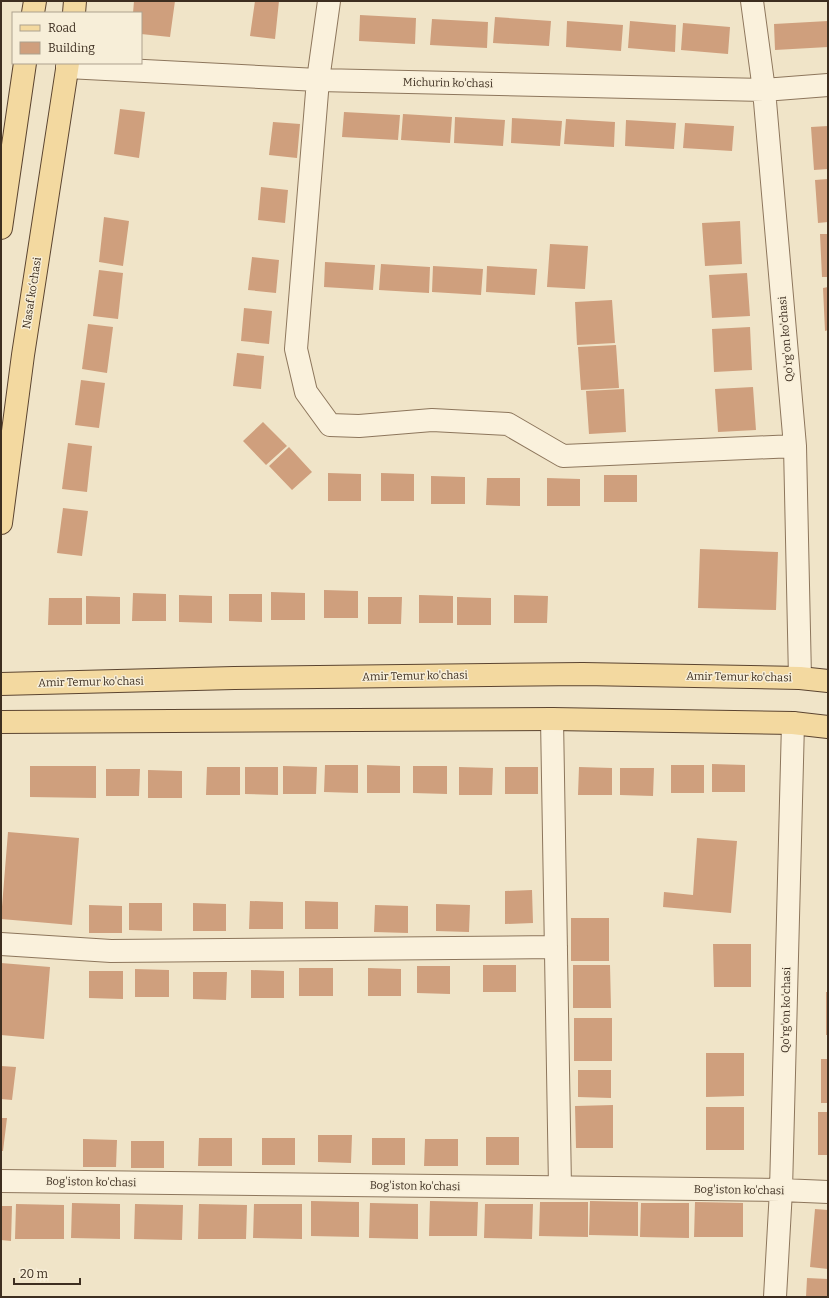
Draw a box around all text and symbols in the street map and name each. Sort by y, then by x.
legend [12,12,142,64]
text: Road [48,21,76,35]
text: Building [48,41,95,55]
street label: Michurin ko'chasi [403,76,494,90]
street label: Nasaf ko‘chasi [20,256,44,330]
street label: Qo'rg'on ko'chasi [776,295,796,382]
street label: Amir Temur ko'chasi [362,669,469,683]
street label: Amir Temur ko'chasi [686,670,793,684]
street label: Amir Temur ko'chasi [38,675,145,689]
street label: Qo'rg'on ko'chasi [779,966,793,1053]
street label: Bog'iston ko'chasi [46,1175,137,1189]
street label: Bog'iston ko'chasi [370,1179,461,1193]
street label: Bog'iston ko'chasi [694,1183,785,1197]
scale bar [14,1260,80,1286]
text: 20 m [20,1267,49,1281]

